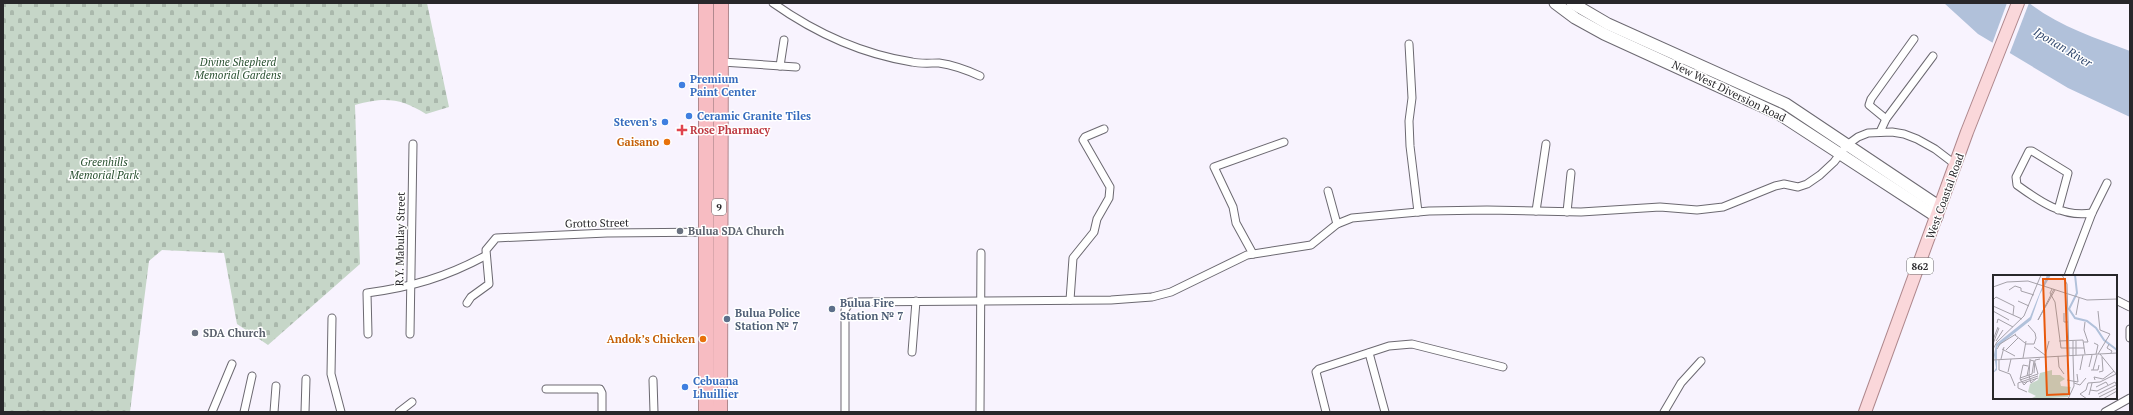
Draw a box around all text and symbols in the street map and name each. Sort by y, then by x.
water label: Iponan River [2030,23,2096,71]
park label: Divine Shepherd Memorial Gardens [194,55,282,82]
street label: New West Diversion Road [1670,57,1788,125]
place label: Premium Paint Center [690,72,756,99]
marker: Premium Paint Center [677,80,687,90]
place label: Ceramic Granite Tiles [697,109,811,123]
marker: Ceramic Granite Tiles [684,111,694,121]
place label: Steven’s [614,115,657,129]
marker: Steven’s [660,117,670,127]
place label: Rose Pharmacy [690,123,770,137]
marker: Rose Pharmacy [677,125,687,135]
place label: Gaisano [617,135,659,149]
marker: Gaisano [662,137,672,147]
street label: West Coastal Road [1923,151,1967,241]
park label: Greenhills Memorial Park [68,155,139,182]
street label: R.Y. Mabulay Street [392,192,408,286]
road number: 9 [712,199,726,215]
street label: Grotto Street [565,215,629,231]
place label: Bulua SDA Church [688,224,784,238]
marker: Bulua SDA Church [675,226,685,236]
road number: 862 [1907,258,1933,274]
inset map [1993,275,2117,399]
place label: Bulua Fire Station № 7 [840,296,903,323]
marker: Bulua Fire Station № 7 [827,304,837,314]
place label: Bulua Police Station № 7 [735,306,800,333]
marker: Bulua Police Station № 7 [722,314,732,324]
place label: SDA Church [203,326,266,340]
marker: SDA Church [190,328,200,338]
place label: Andok’s Chicken [607,332,695,346]
marker: Andok’s Chicken [698,334,708,344]
place label: Cebuana Lhuillier [693,374,739,401]
marker: Cebuana Lhuillier [680,382,690,392]

